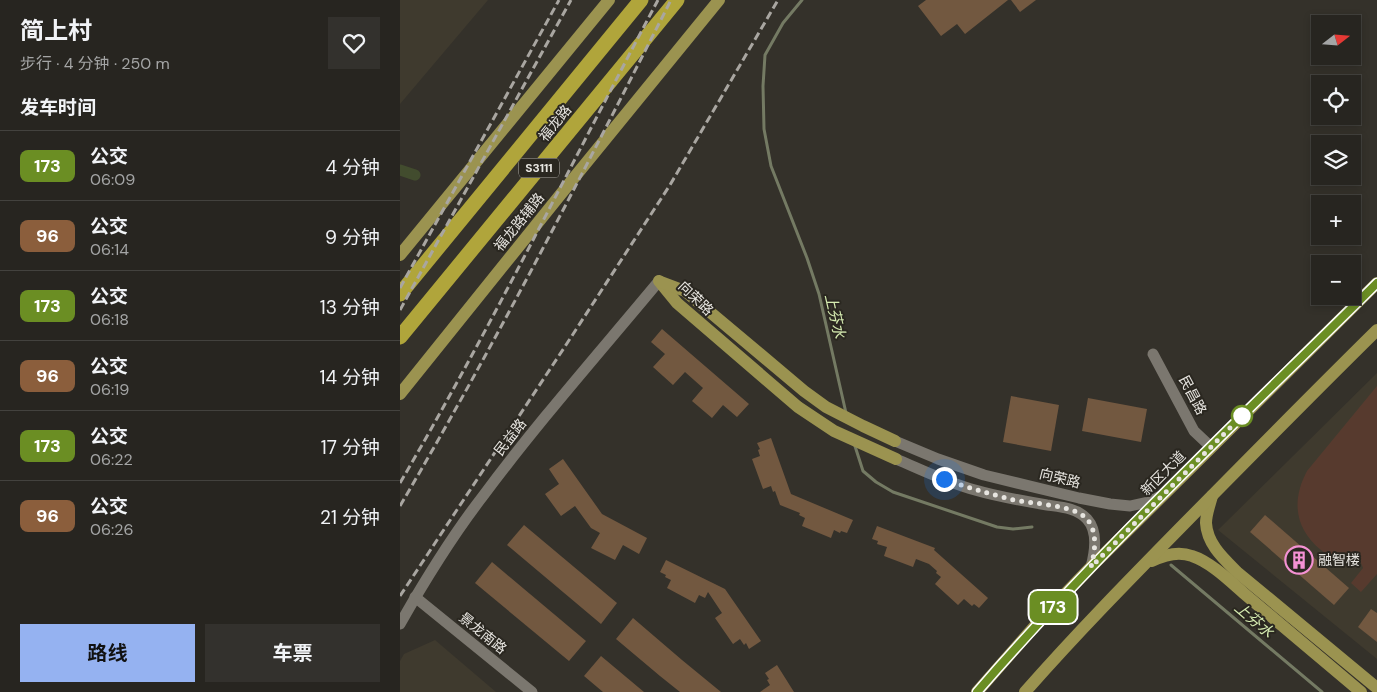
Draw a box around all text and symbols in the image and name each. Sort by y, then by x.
text: 简上村 [20,15,92,46]
north arrow [1311,15,1361,65]
map controls [1311,15,1361,305]
button: heart [328,17,380,69]
text: 步行 · 4 分钟 · 250 m [20,53,170,74]
button: locate [1311,75,1361,125]
text: 发车时间 [20,95,96,120]
street label: 福龙路 [535,101,575,145]
button: layers [1311,135,1361,185]
text: 公交 [90,144,128,169]
text: 173 [34,154,61,178]
text: 4 分钟 [325,155,380,180]
road number: S3111 [519,158,559,178]
text: 06:09 [90,169,135,190]
street label: 福龙路辅路 [490,189,548,255]
button: + [1311,195,1361,245]
text: 公交 [90,214,128,239]
text: 96 [36,224,59,248]
text: 9 分钟 [325,225,380,250]
text: 06:14 [90,239,129,260]
button: − [1311,255,1361,305]
street label: 向荣路 [675,277,717,319]
text: 公交 [90,284,128,309]
water label: 上芬水 [820,292,850,341]
text: 173 [34,294,61,318]
text: 13 分钟 [320,295,380,320]
text: 06:18 [90,309,129,330]
text: 公交 [90,354,128,379]
text: 96 [36,364,59,388]
text: 14 分钟 [319,365,380,390]
street label: 民昌路 [1175,372,1211,418]
text: 06:19 [90,379,129,400]
unlabelled marker [1231,405,1253,427]
street label: 民益路 [490,415,530,459]
text: 公交 [90,424,128,449]
text: 173 [34,434,61,458]
text: 17 分钟 [321,435,380,460]
street label: 新区大道 [1137,447,1189,499]
text: 06:22 [90,449,133,470]
street label: 向荣路 [1037,464,1083,492]
your location [932,467,957,492]
text: 公交 [90,494,128,519]
text: 96 [36,504,59,528]
text: 21 分钟 [320,505,380,530]
text: 06:26 [90,519,134,540]
building icon: 融智楼 [1284,545,1314,575]
place label: 融智楼 [1318,551,1360,569]
line badge: 173 [1024,591,1082,623]
text: 173 [1040,595,1066,619]
water label: 上芬水 [1230,598,1278,643]
street label: 景龙南路 [456,608,510,658]
button: 路线 [20,624,195,682]
button: 车票 [205,624,380,682]

